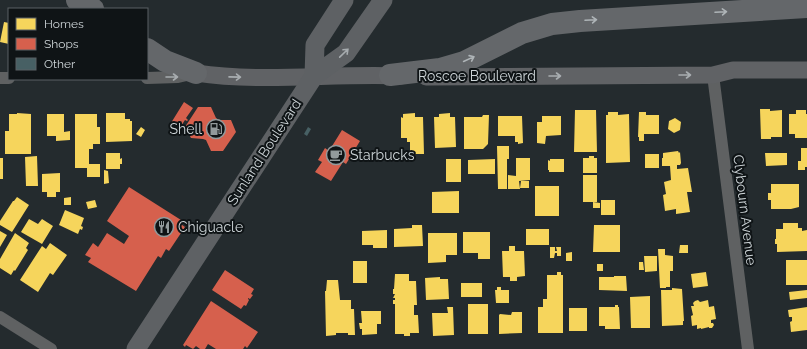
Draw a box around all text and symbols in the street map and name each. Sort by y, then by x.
legend [8,8,148,80]
one-way arrow [714,9,727,16]
one-way arrow [584,16,597,24]
text: Homes [44,17,84,31]
text: Shops [44,37,79,51]
one-way arrow [339,48,349,58]
one-way arrow [462,55,474,62]
text: Other [44,57,76,71]
street label: Roscoe Boulevard [418,68,536,84]
one-way arrow [678,71,691,79]
one-way arrow [548,72,561,80]
one-way arrow [165,73,178,81]
one-way arrow [228,73,241,81]
street label: Sunland Boulevard [224,96,304,208]
fuel station icon: Shell [205,118,227,140]
place label: Shell [170,121,202,137]
cafe icon: Starbucks [325,144,347,166]
place label: Starbucks [350,147,415,163]
street label: Clybourn Avenue [730,154,760,266]
restaurant icon: Chiguacle [153,216,175,238]
place label: Chiguacle [178,219,243,235]

